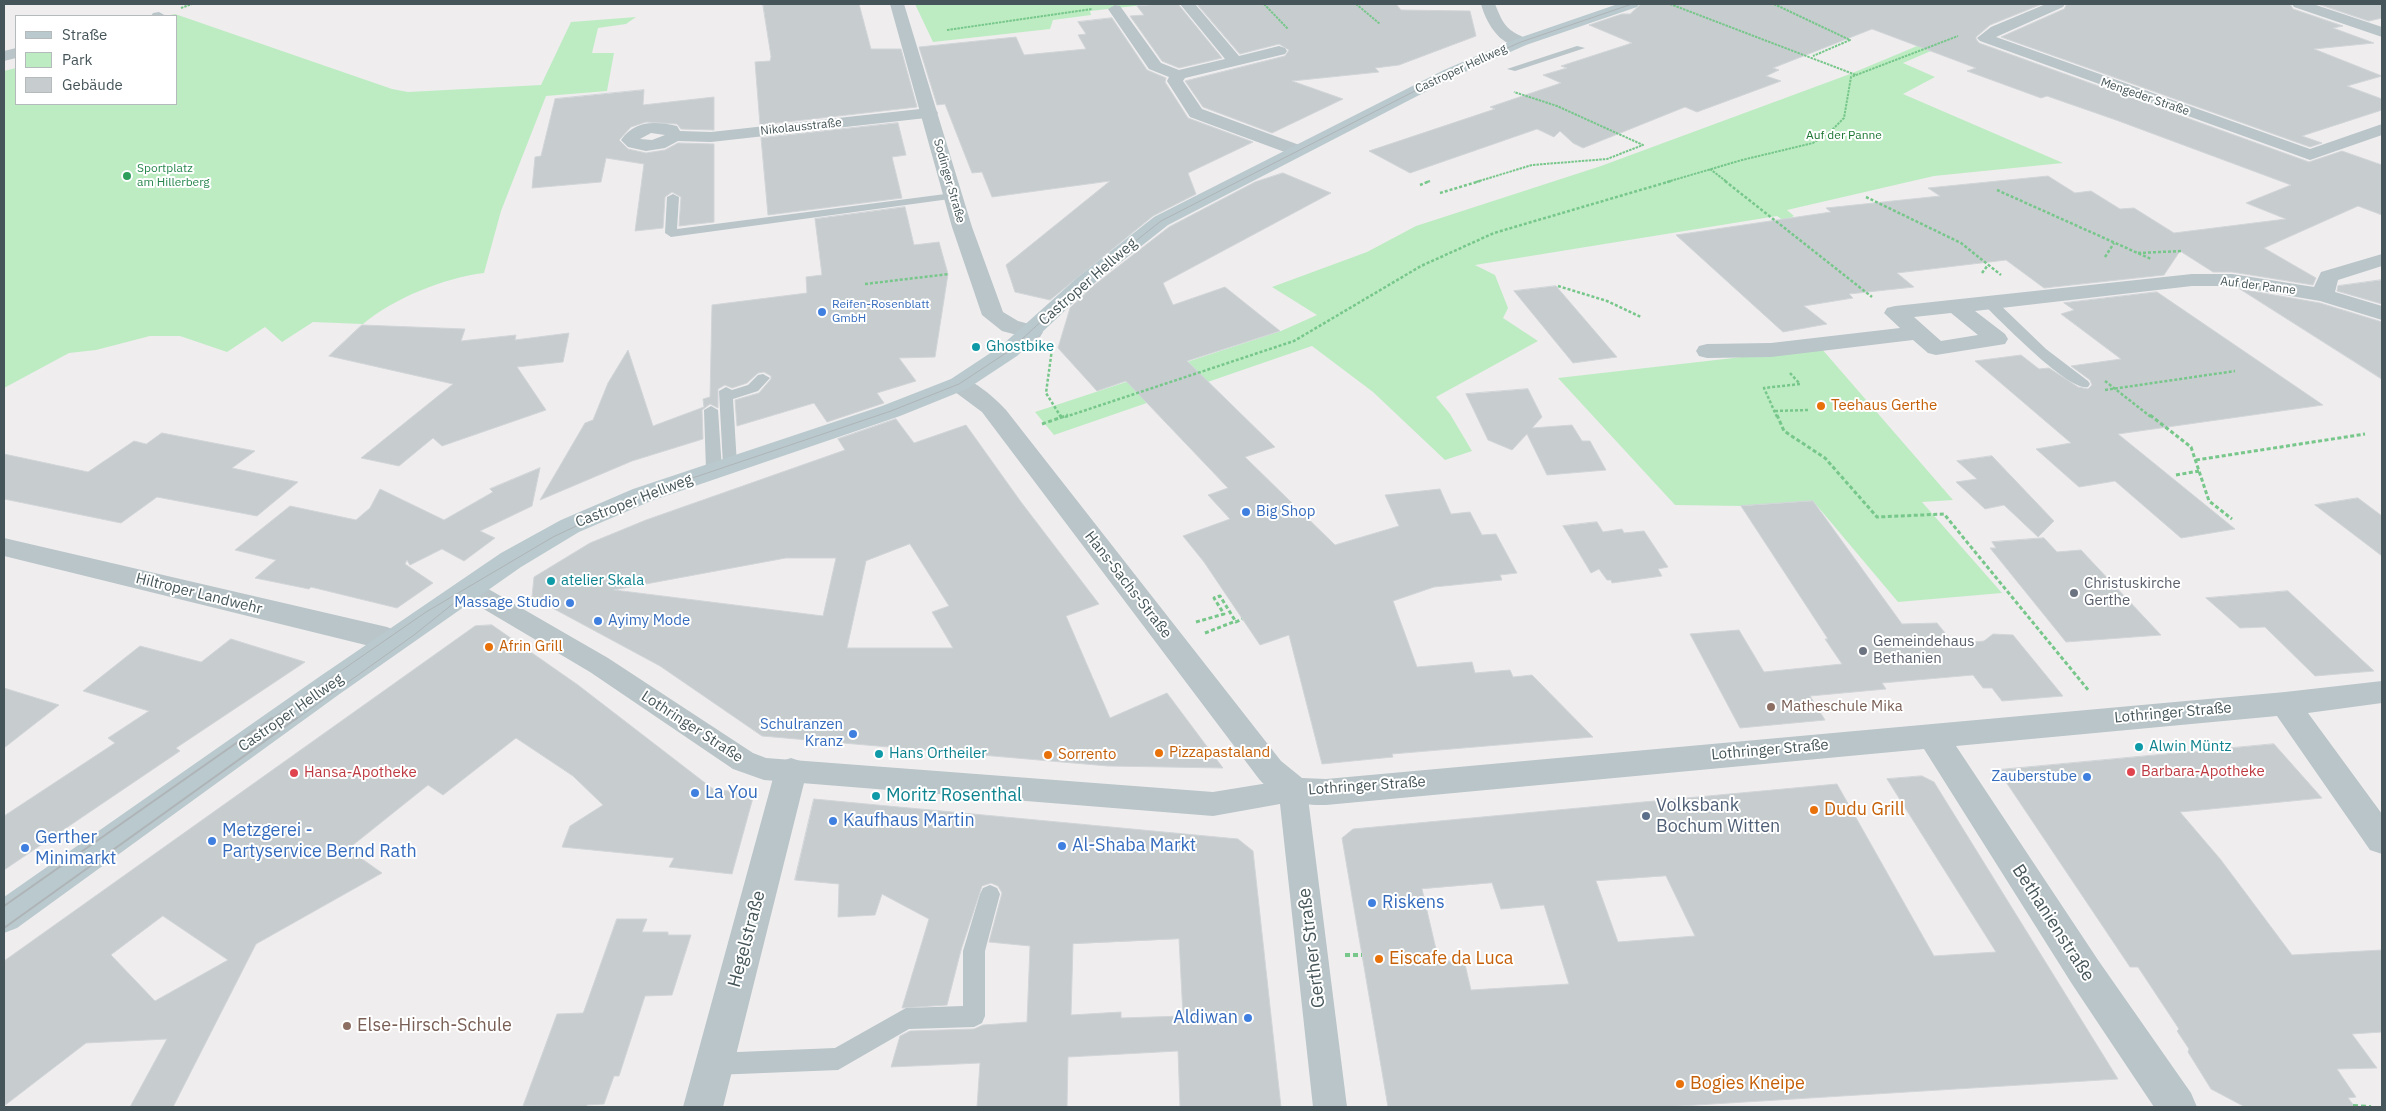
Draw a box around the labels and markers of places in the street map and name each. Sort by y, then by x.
place label: Sportplatz am Hillerberg [137,162,210,190]
marker: Sportplatz am Hillerberg [121,170,133,182]
place label: Reifen-Rosenblatt GmbH [832,298,930,326]
marker: Reifen-Rosenblatt GmbH [816,306,828,318]
place label: Ghostbike [986,338,1054,356]
marker: Ghostbike [970,341,982,353]
place label: Teehaus Gerthe [1831,397,1937,415]
marker: Teehaus Gerthe [1815,400,1827,412]
place label: Big Shop [1256,503,1315,521]
marker: Big Shop [1240,506,1252,518]
place label: atelier Skala [561,572,644,590]
marker: atelier Skala [545,575,557,587]
place label: Christuskirche Gerthe [2084,575,2181,610]
marker: Christuskirche Gerthe [2068,587,2080,599]
place label: Massage Studio [454,594,560,612]
marker: Massage Studio [564,597,576,609]
place label: Ayimy Mode [608,612,690,630]
marker: Ayimy Mode [592,615,604,627]
place label: Gemeindehaus Bethanien [1873,633,1975,668]
place label: Afrin Grill [499,638,563,656]
marker: Afrin Grill [483,641,495,653]
marker: Gemeindehaus Bethanien [1857,645,1869,657]
place label: Matheschule Mika [1781,698,1903,716]
marker: Matheschule Mika [1765,701,1777,713]
place label: Schulranzen Kranz [760,716,843,751]
marker: Schulranzen Kranz [847,728,859,740]
place label: Alwin Müntz [2149,738,2231,756]
marker: Alwin Müntz [2133,741,2145,753]
place label: Pizzapastaland [1169,744,1270,762]
place label: Hans Ortheiler [889,745,987,763]
place label: Sorrento [1058,746,1116,764]
marker: Pizzapastaland [1153,747,1165,759]
marker: Hans Ortheiler [873,748,885,760]
marker: Sorrento [1042,749,1054,761]
place label: Barbara-Apotheke [2141,763,2265,781]
place label: Hansa-Apotheke [304,764,417,782]
marker: Barbara-Apotheke [2125,766,2137,778]
marker: Hansa-Apotheke [288,767,300,779]
place label: Zauberstube [1991,768,2077,786]
marker: Zauberstube [2081,771,2093,783]
place label: La You [705,782,758,804]
place label: Moritz Rosenthal [886,785,1022,807]
marker: La You [689,787,701,799]
marker: Moritz Rosenthal [870,790,882,802]
place label: Volksbank Bochum Witten [1656,795,1780,838]
place label: Dudu Grill [1824,799,1905,821]
marker: Dudu Grill [1808,804,1820,816]
place label: Kaufhaus Martin [843,810,975,832]
marker: Volksbank Bochum Witten [1640,810,1652,822]
marker: Kaufhaus Martin [827,815,839,827]
place label: Metzgerei - Partyservice Bernd Rath [222,820,417,862]
place label: Gerther Minimarkt [35,827,116,870]
marker: Metzgerei - Partyservice Bernd Rath [206,835,218,847]
place label: Al-Shaba Markt [1072,835,1196,857]
marker: Al-Shaba Markt [1056,840,1068,852]
marker: Gerther Minimarkt [19,842,31,854]
place label: Riskens [1382,892,1445,914]
marker: Riskens [1366,897,1378,909]
place label: Eiscafe da Luca [1389,948,1513,970]
marker: Eiscafe da Luca [1373,953,1385,965]
place label: Aldiwan [1173,1007,1238,1029]
marker: Aldiwan [1242,1012,1254,1024]
place label: Else-Hirsch-Schule [357,1015,512,1037]
marker: Else-Hirsch-Schule [341,1020,353,1032]
place label: Bogies Kneipe [1690,1073,1805,1095]
marker: Bogies Kneipe [1674,1078,1686,1090]

